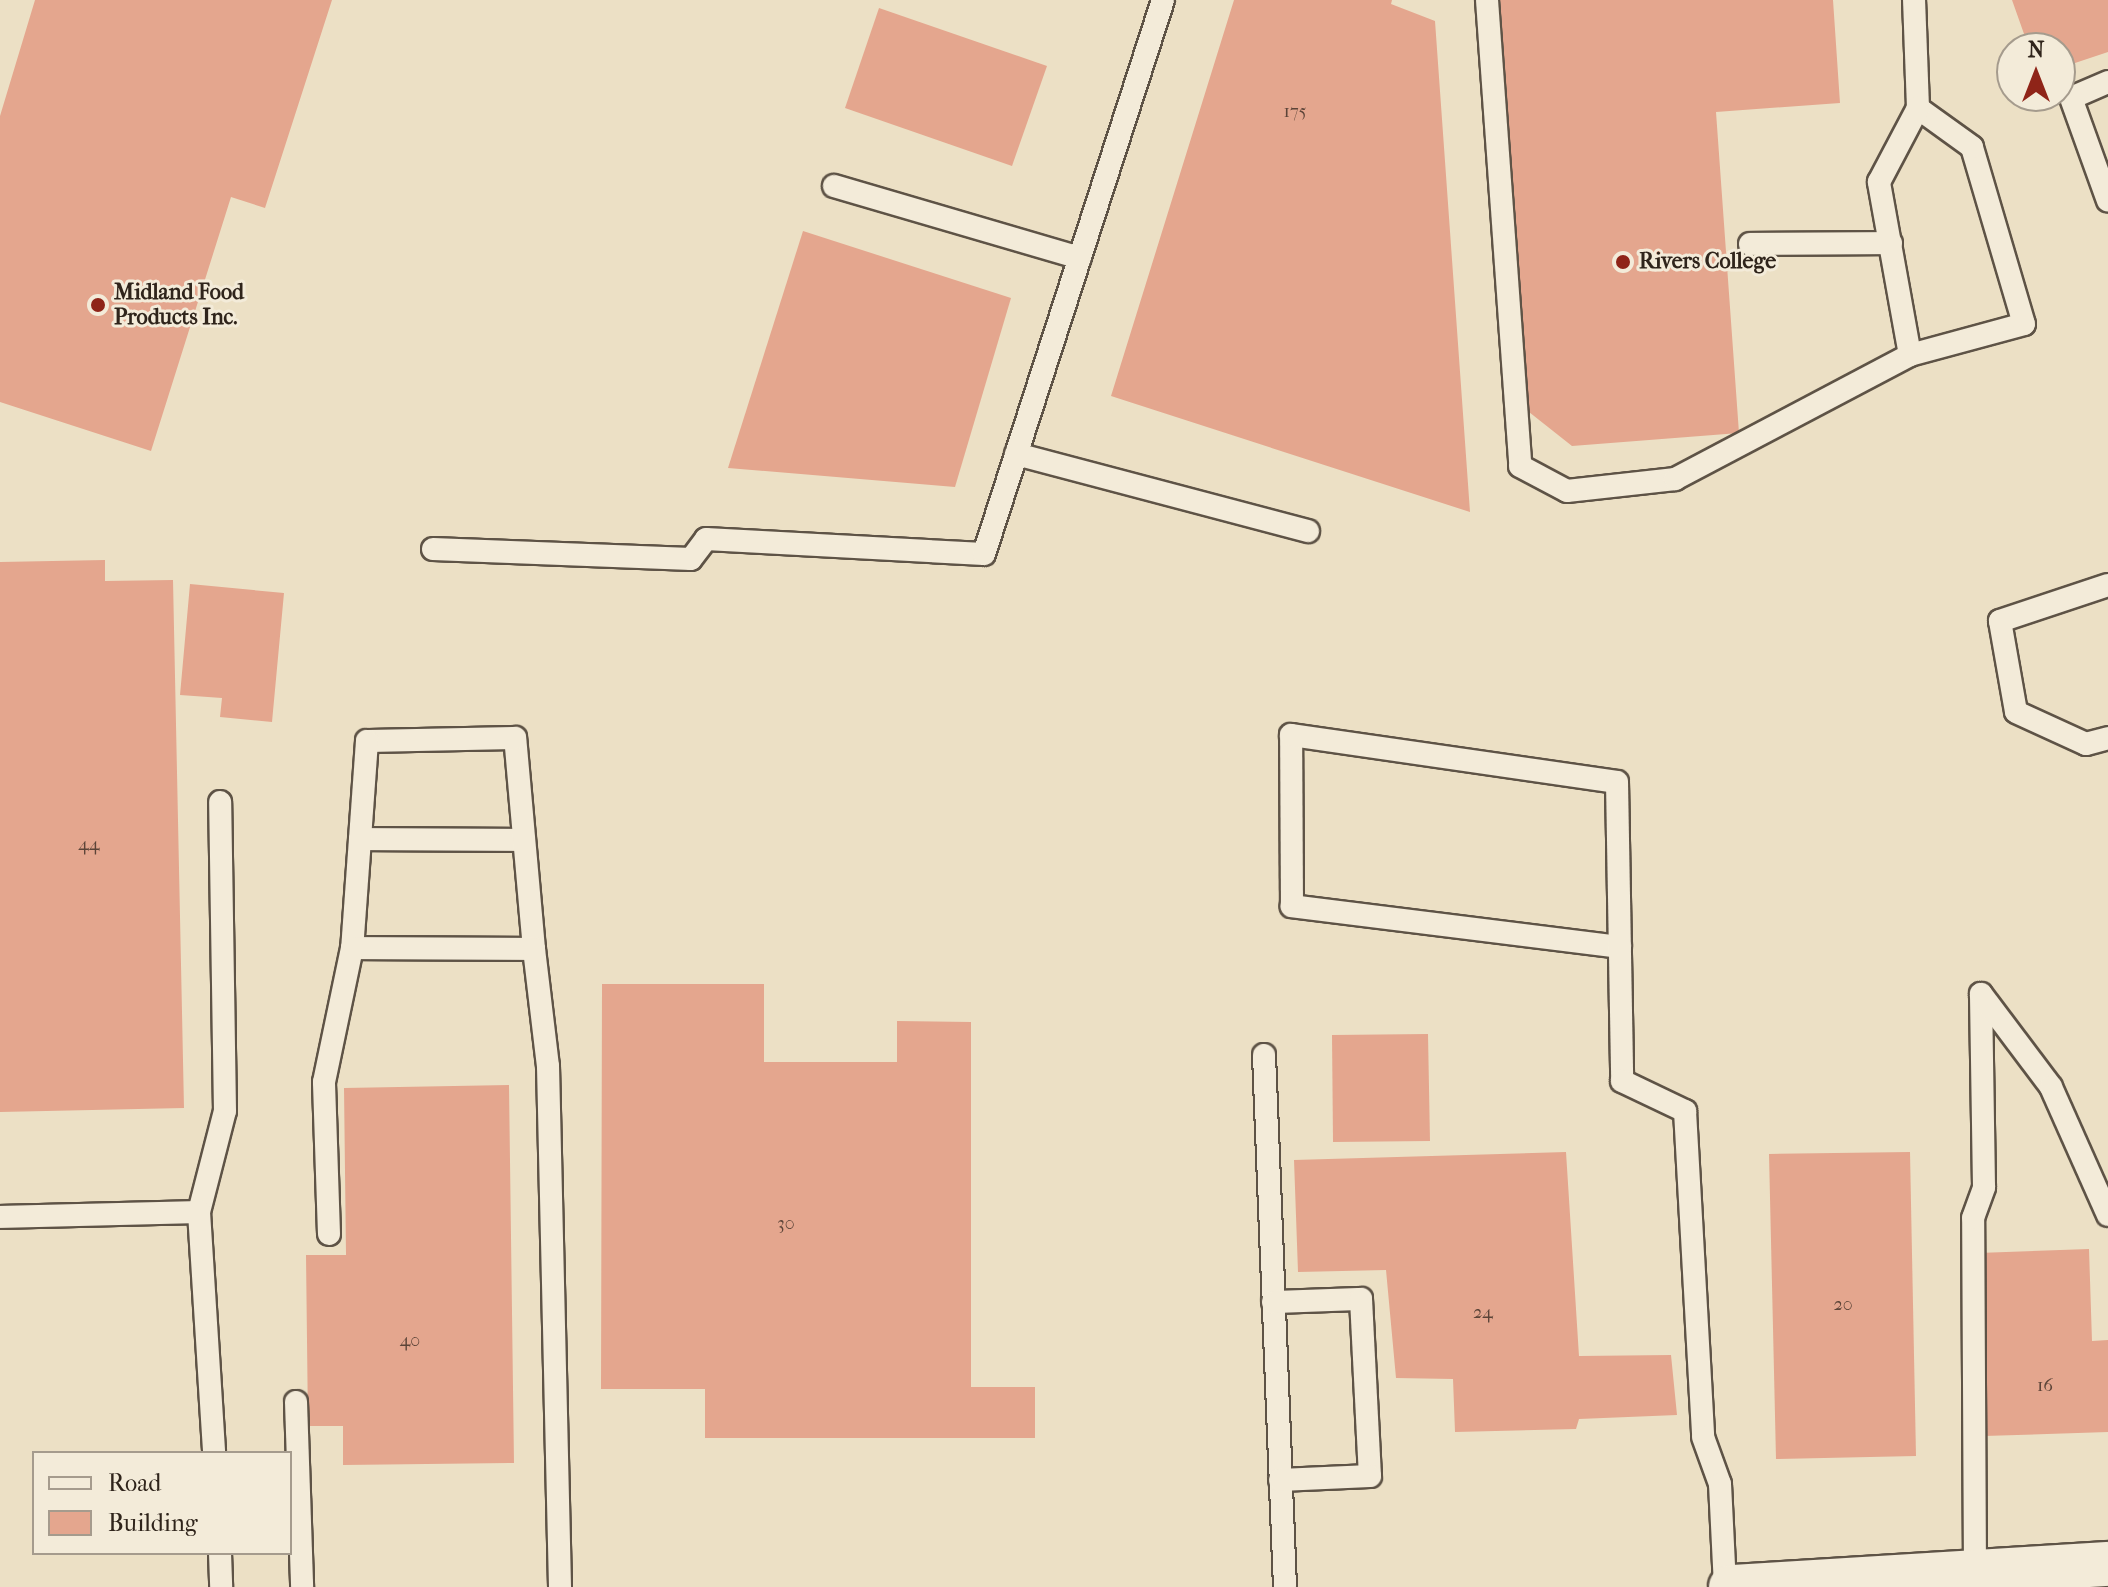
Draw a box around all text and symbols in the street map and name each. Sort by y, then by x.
north arrow [1996,32,2076,112]
text: N [2028,37,2044,63]
house number: 175 [1284,101,1306,123]
place label: Rivers College [1639,249,1776,275]
marker: Rivers College [1614,253,1632,271]
place label: Midland Food Products Inc. [114,279,244,330]
marker: Midland Food Products Inc. [89,296,107,314]
house number: 44 [78,834,100,856]
house number: 30 [777,1213,795,1235]
house number: 20 [1833,1294,1853,1316]
house number: 24 [1473,1302,1493,1324]
house number: 40 [400,1330,420,1352]
house number: 16 [2037,1375,2053,1397]
legend [32,1451,292,1555]
text: Road [108,1469,161,1497]
text: Building [108,1509,198,1537]

